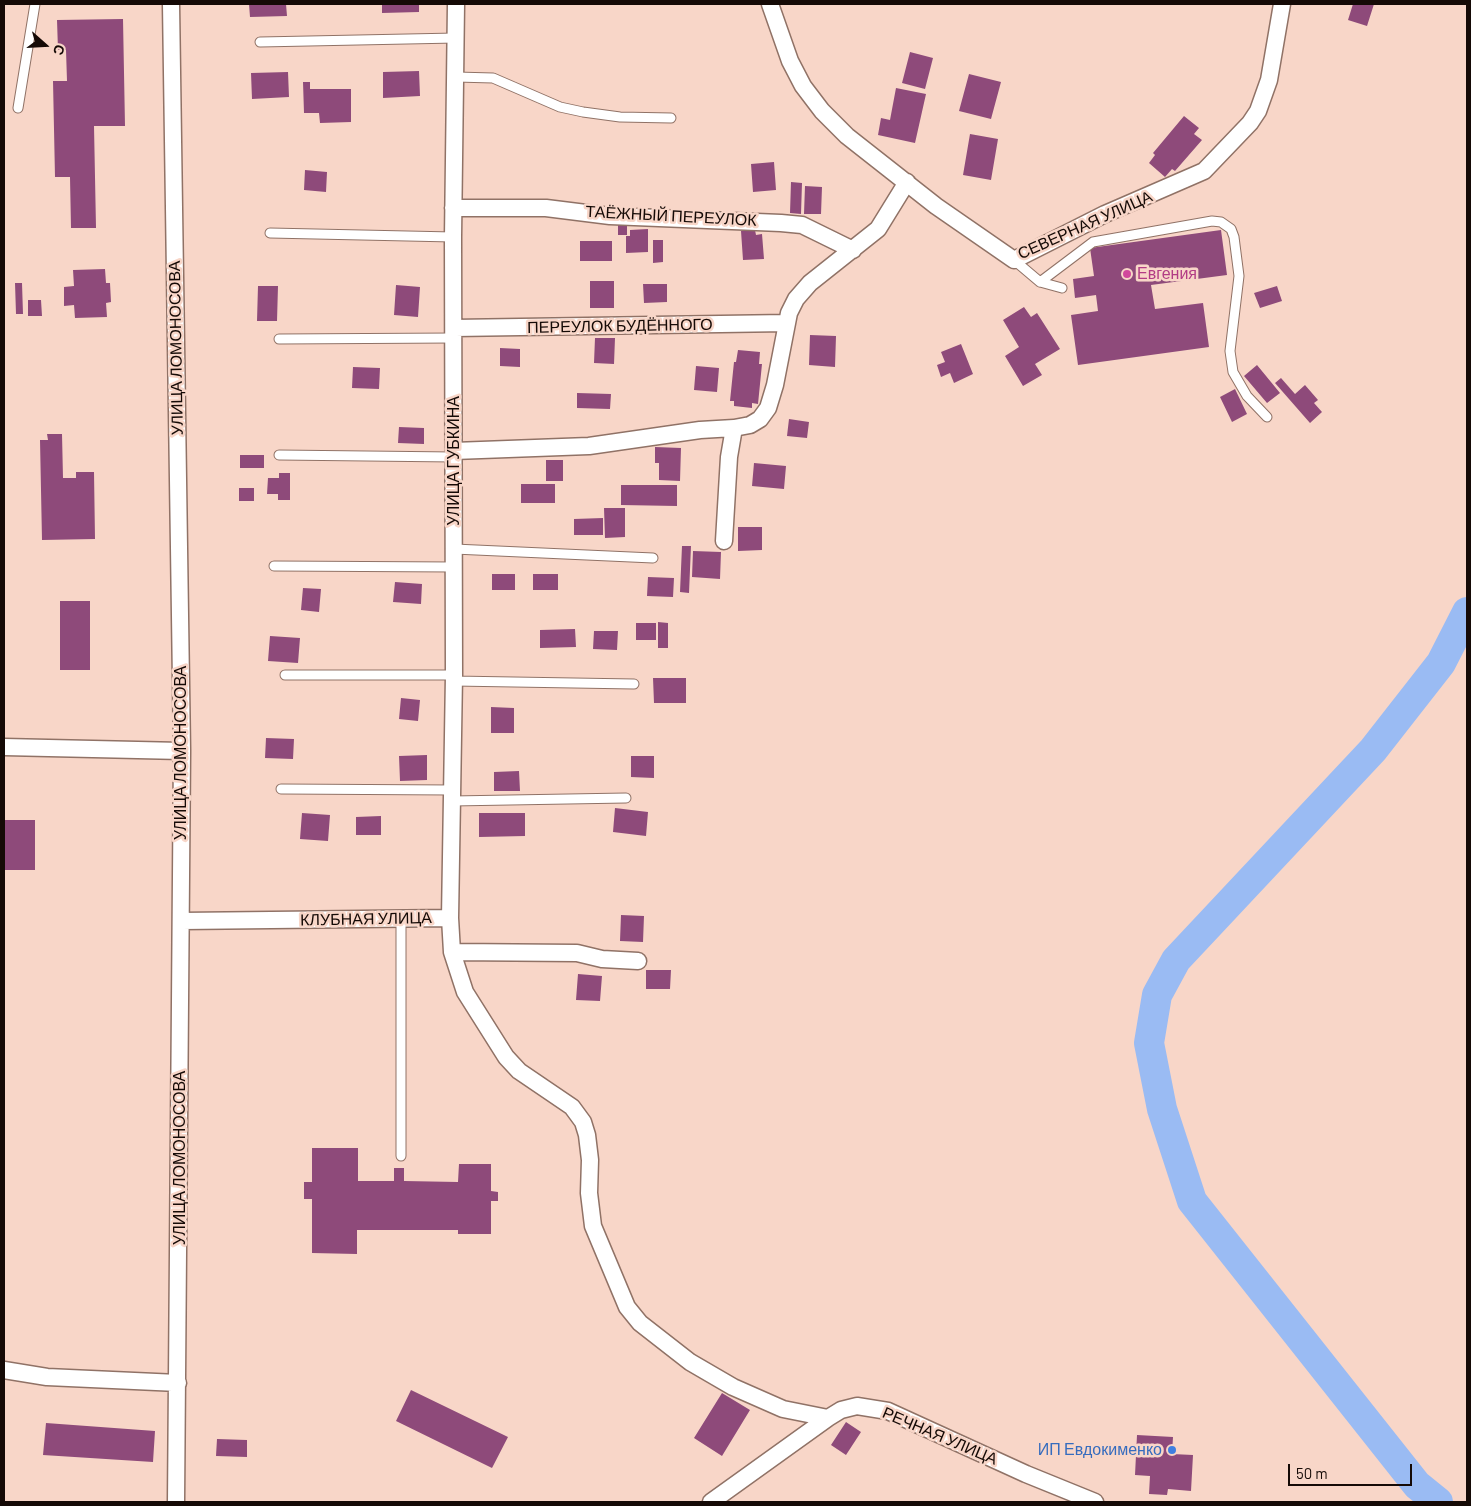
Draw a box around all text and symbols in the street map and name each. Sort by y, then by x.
north arrow [20,20,70,70]
text: С [50,42,69,58]
street label: СЕВЕРНАЯ УЛИЦА [1015,187,1155,263]
street label: ТАЁЖНЫЙ ПЕРЕУЛОК [585,202,757,230]
street label: УЛИЦА ЛОМОНОСОВА [165,261,187,435]
place label: Евгения [1137,264,1197,284]
marker: Евгения [1121,268,1133,280]
street label: ПЕРЕУЛОК БУДЁННОГО [527,315,713,337]
street label: УЛИЦА ГУБКИНА [444,396,464,526]
street label: УЛИЦА ЛОМОНОСОВА [171,666,191,840]
street label: КЛУБНАЯ УЛИЦА [300,908,432,930]
street label: УЛИЦА ЛОМОНОСОВА [170,1071,190,1245]
street label: РЕЧНАЯ УЛИЦА [880,1403,1000,1469]
place label: ИП Евдокименко [1038,1440,1162,1460]
marker: ИП Евдокименко [1166,1444,1178,1456]
scale bar [1291,1454,1415,1486]
text: 50 m [1296,1464,1328,1482]

